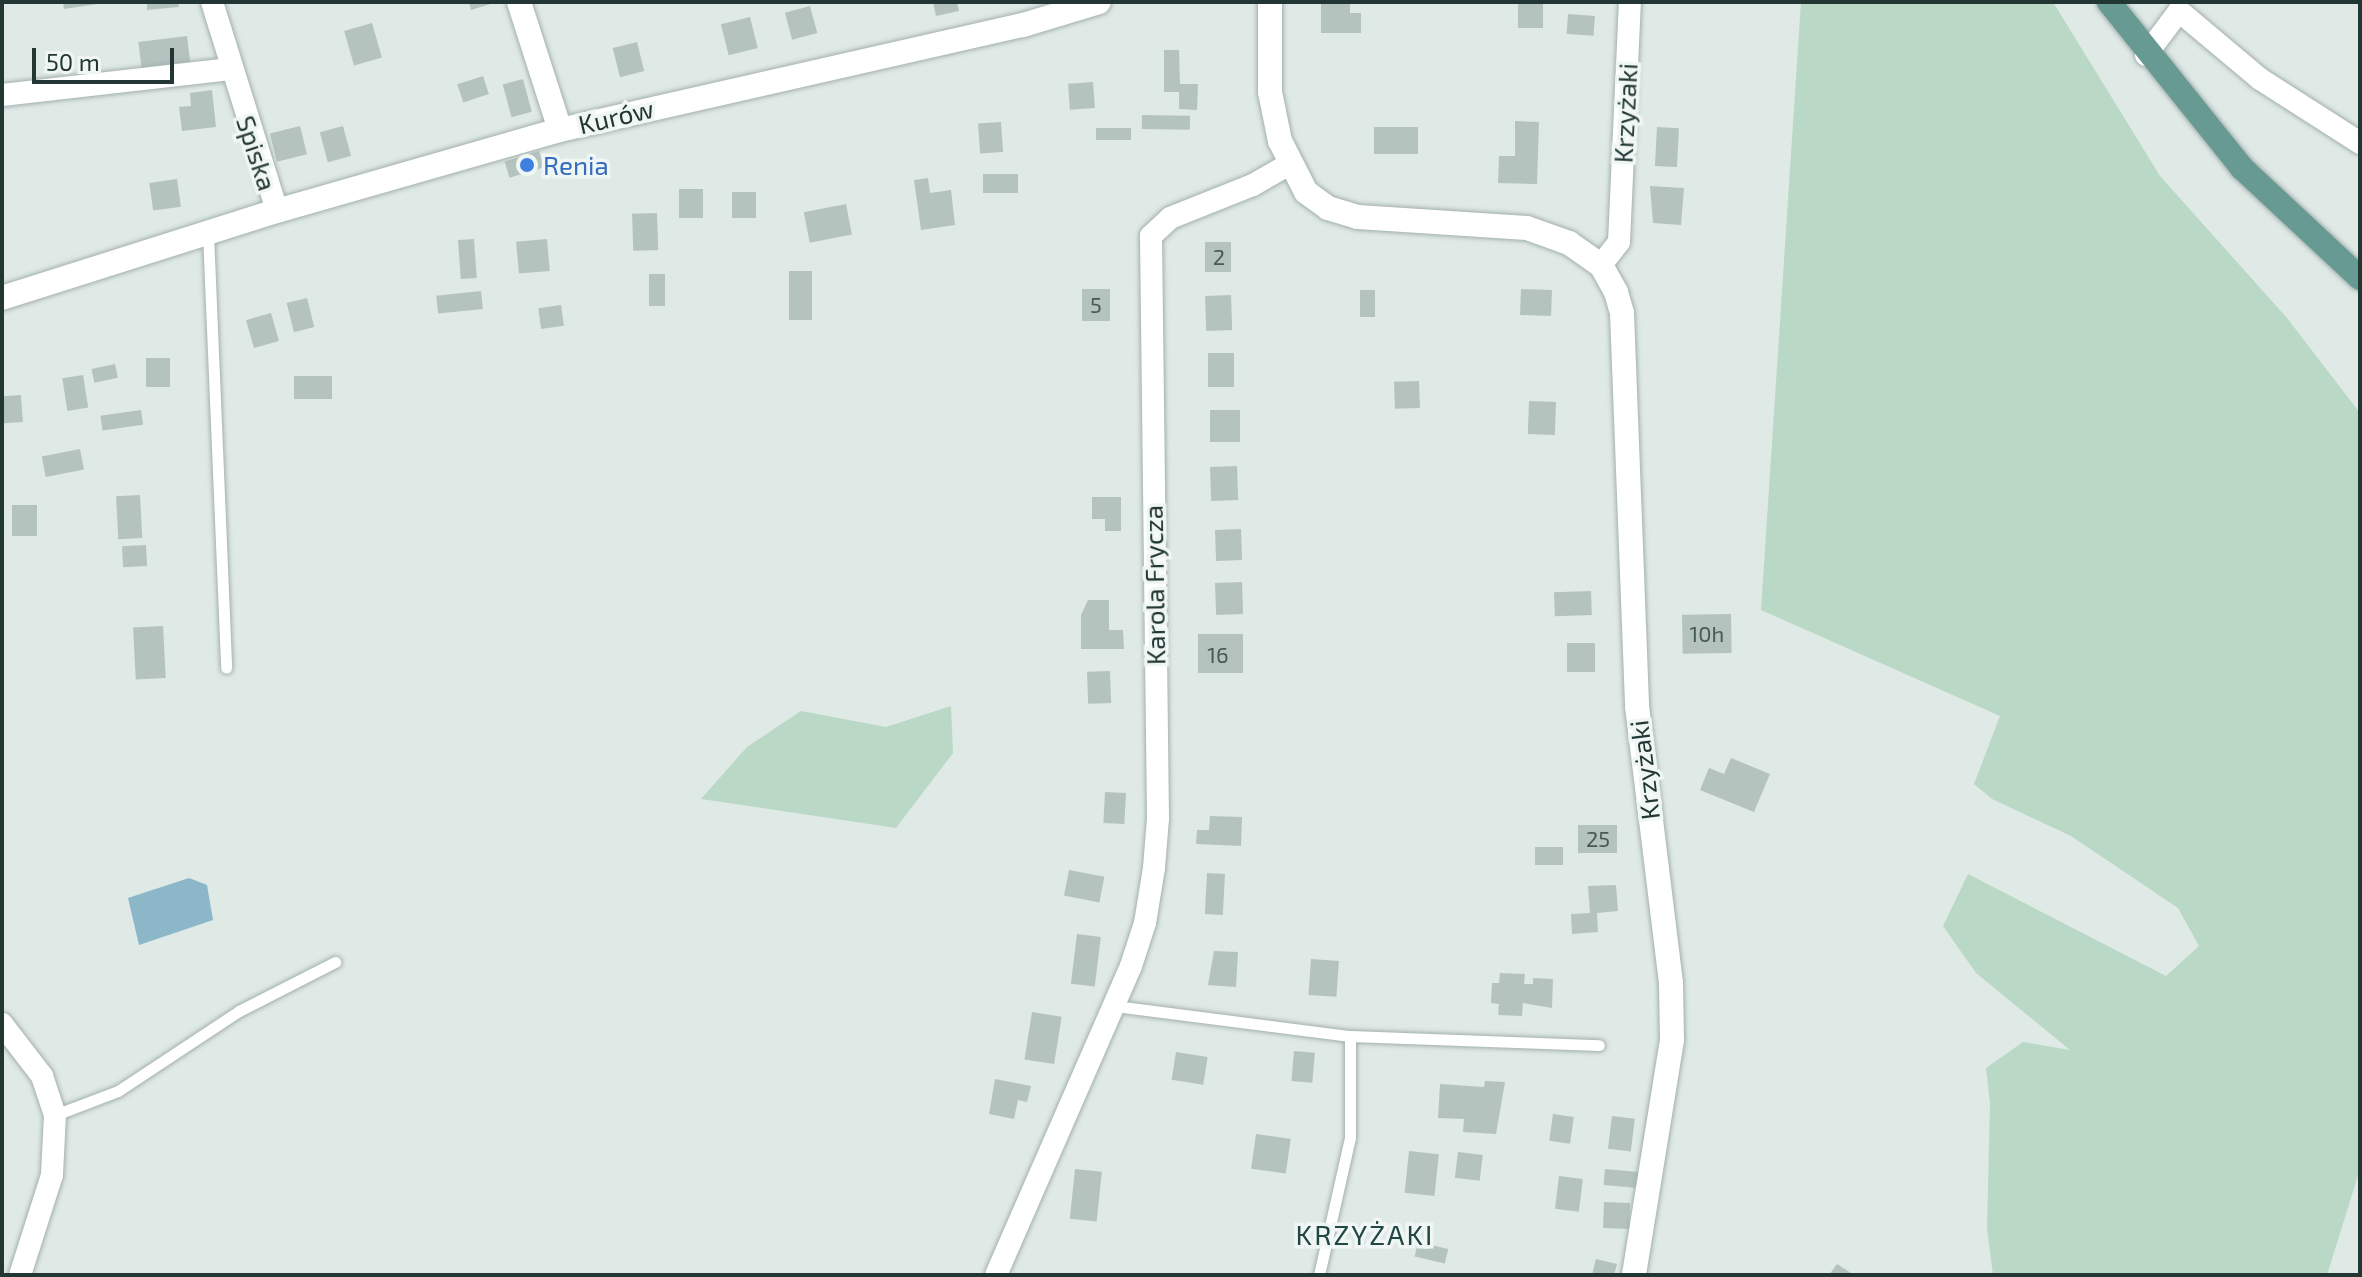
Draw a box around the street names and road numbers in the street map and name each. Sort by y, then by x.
street label: Krzyżaki [1607,62,1643,164]
street label: Kurów [575,92,657,140]
street label: Spiska [230,112,284,194]
street label: Karola Frycza [1137,505,1171,665]
street label: Krzyżaki [1622,718,1666,822]

